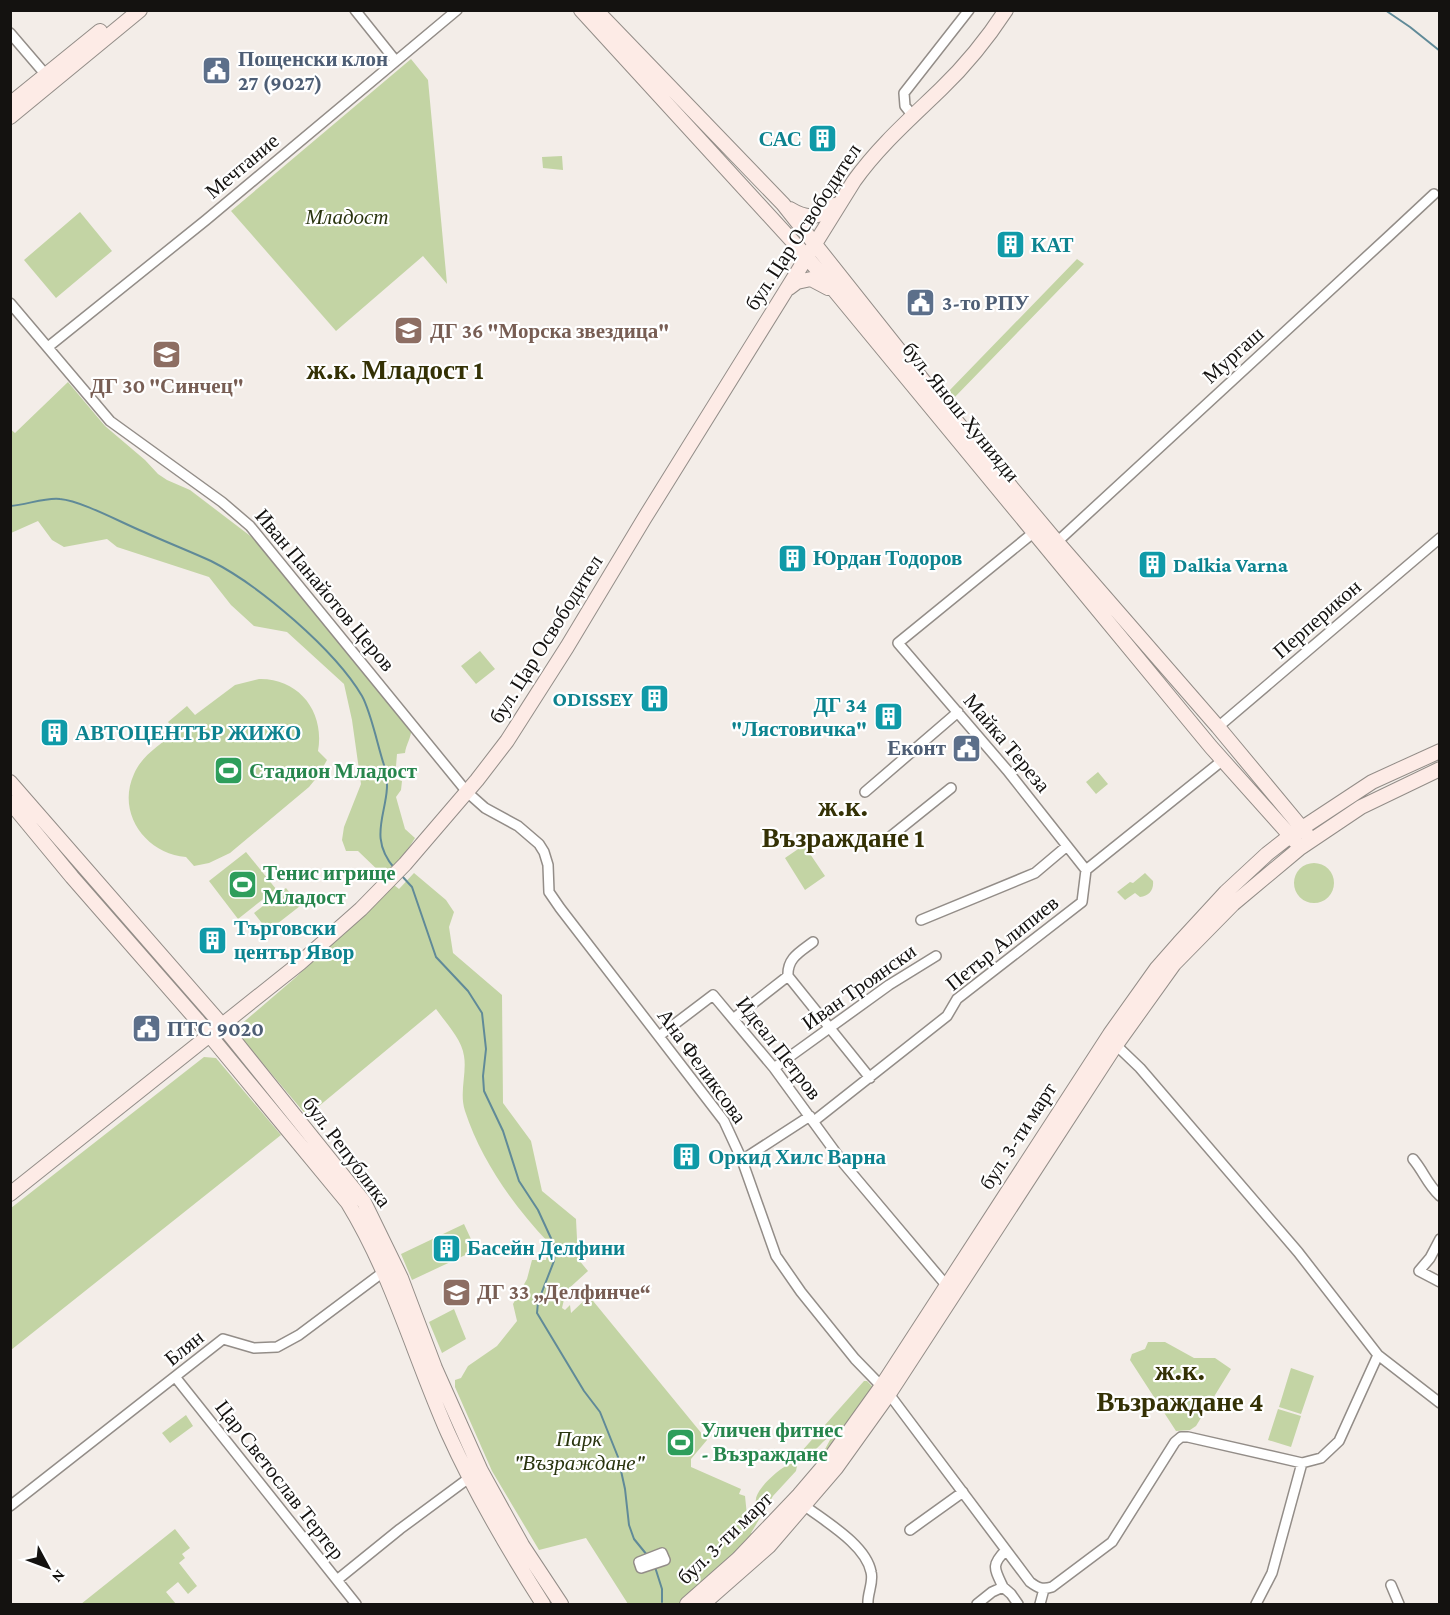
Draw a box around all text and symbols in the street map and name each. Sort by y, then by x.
place label: Пощенски клон 27 (9027) [238,47,388,95]
public building icon: Пощенски клон 27 (9027) [201,55,233,87]
building icon: САС [807,123,839,155]
place label: САС [759,127,802,151]
street label: Мечтание [200,128,284,204]
street label: бул. Цар Освободител [740,139,866,315]
park label: Младост [304,205,389,229]
building icon: КАТ [994,229,1026,261]
place label: КАТ [1031,233,1074,257]
public building icon: 3-то РПУ [905,287,937,319]
place label: 3-то РПУ [942,291,1029,315]
school or university icon: ДГ 36 "Морска звездица" [393,315,425,347]
place label: ДГ 36 "Морска звездица" [430,319,669,343]
street label: Мургаш [1198,322,1268,388]
street label: бул. Янош Хунияди [897,337,1025,487]
school or university icon: ДГ 30 "Синчец" [151,339,183,371]
district label: ж.к. Младост 1 [306,355,484,385]
place label: ДГ 30 "Синчец" [90,374,244,398]
street label: Иван Панайотов Церов [250,504,400,676]
building icon: Юрдан Тодоров [776,542,808,574]
place label: Юрдан Тодоров [813,546,962,570]
building icon: Dalkia Varna [1136,549,1168,581]
street label: бул. Цар Освободител [484,550,608,728]
place label: Dalkia Varna [1173,553,1289,577]
street label: Перперикон [1268,574,1366,664]
building icon: ODISSEY [638,683,670,715]
place label: ODISSEY [552,687,633,711]
street label: Майка Тереза [959,689,1056,798]
place label: ДГ 34 "Лястовичка" [731,693,867,741]
building icon: ДГ 34 "Лястовичка" [872,701,904,733]
building icon: АВТОЦЕНТЪР ЖИЖО [38,717,70,749]
place label: АВТОЦЕНТЪР ЖИЖО [75,721,301,745]
public building icon: Еконт [951,732,983,764]
place label: Еконт [887,736,947,760]
sports icon: Стадион Младост [212,755,244,787]
place label: Стадион Младост [249,759,418,783]
district label: ж.к. Възраждане 1 [762,792,924,853]
place label: Тенис игрище Младост [263,861,396,909]
sports icon: Тенис игрище Младост [226,869,258,901]
street label: Петър Алипиев [941,890,1063,996]
place label: Търговски център Явор [234,916,354,964]
building icon: Търговски център Явор [197,924,229,956]
street label: Иван Троянски [797,939,921,1035]
street label: Идеал Петров [731,992,827,1104]
street label: Ана Феликсова [652,1004,752,1129]
public building icon: ПТС 9020 [130,1013,162,1045]
place label: ПТС 9020 [167,1017,264,1041]
street label: бул. 3-ти март [975,1078,1061,1194]
street label: бул. Република [298,1092,397,1212]
building icon: Оркид Хилс Варна [671,1141,703,1173]
place label: Оркид Хилс Варна [708,1145,887,1169]
building icon: Басейн Делфини [430,1232,462,1264]
place label: Басейн Делфини [467,1236,625,1260]
school or university icon: ДГ 33 „Делфинче“ [440,1276,472,1308]
place label: ДГ 33 „Делфинче“ [477,1280,651,1304]
street label: Блян [160,1325,208,1371]
district label: ж.к. Възраждане 4 [1096,1356,1264,1417]
street label: Цар Светослав Тертер [210,1396,350,1564]
place label: Уличен фитнес - Възраждане [701,1418,843,1466]
sports icon: Уличен фитнес - Възраждане [664,1426,696,1458]
park label: Парк "Възраждане" [514,1427,646,1475]
street label: бул. 3-ти март [673,1487,777,1589]
north arrow [18,1537,78,1597]
text: N [49,1567,69,1586]

